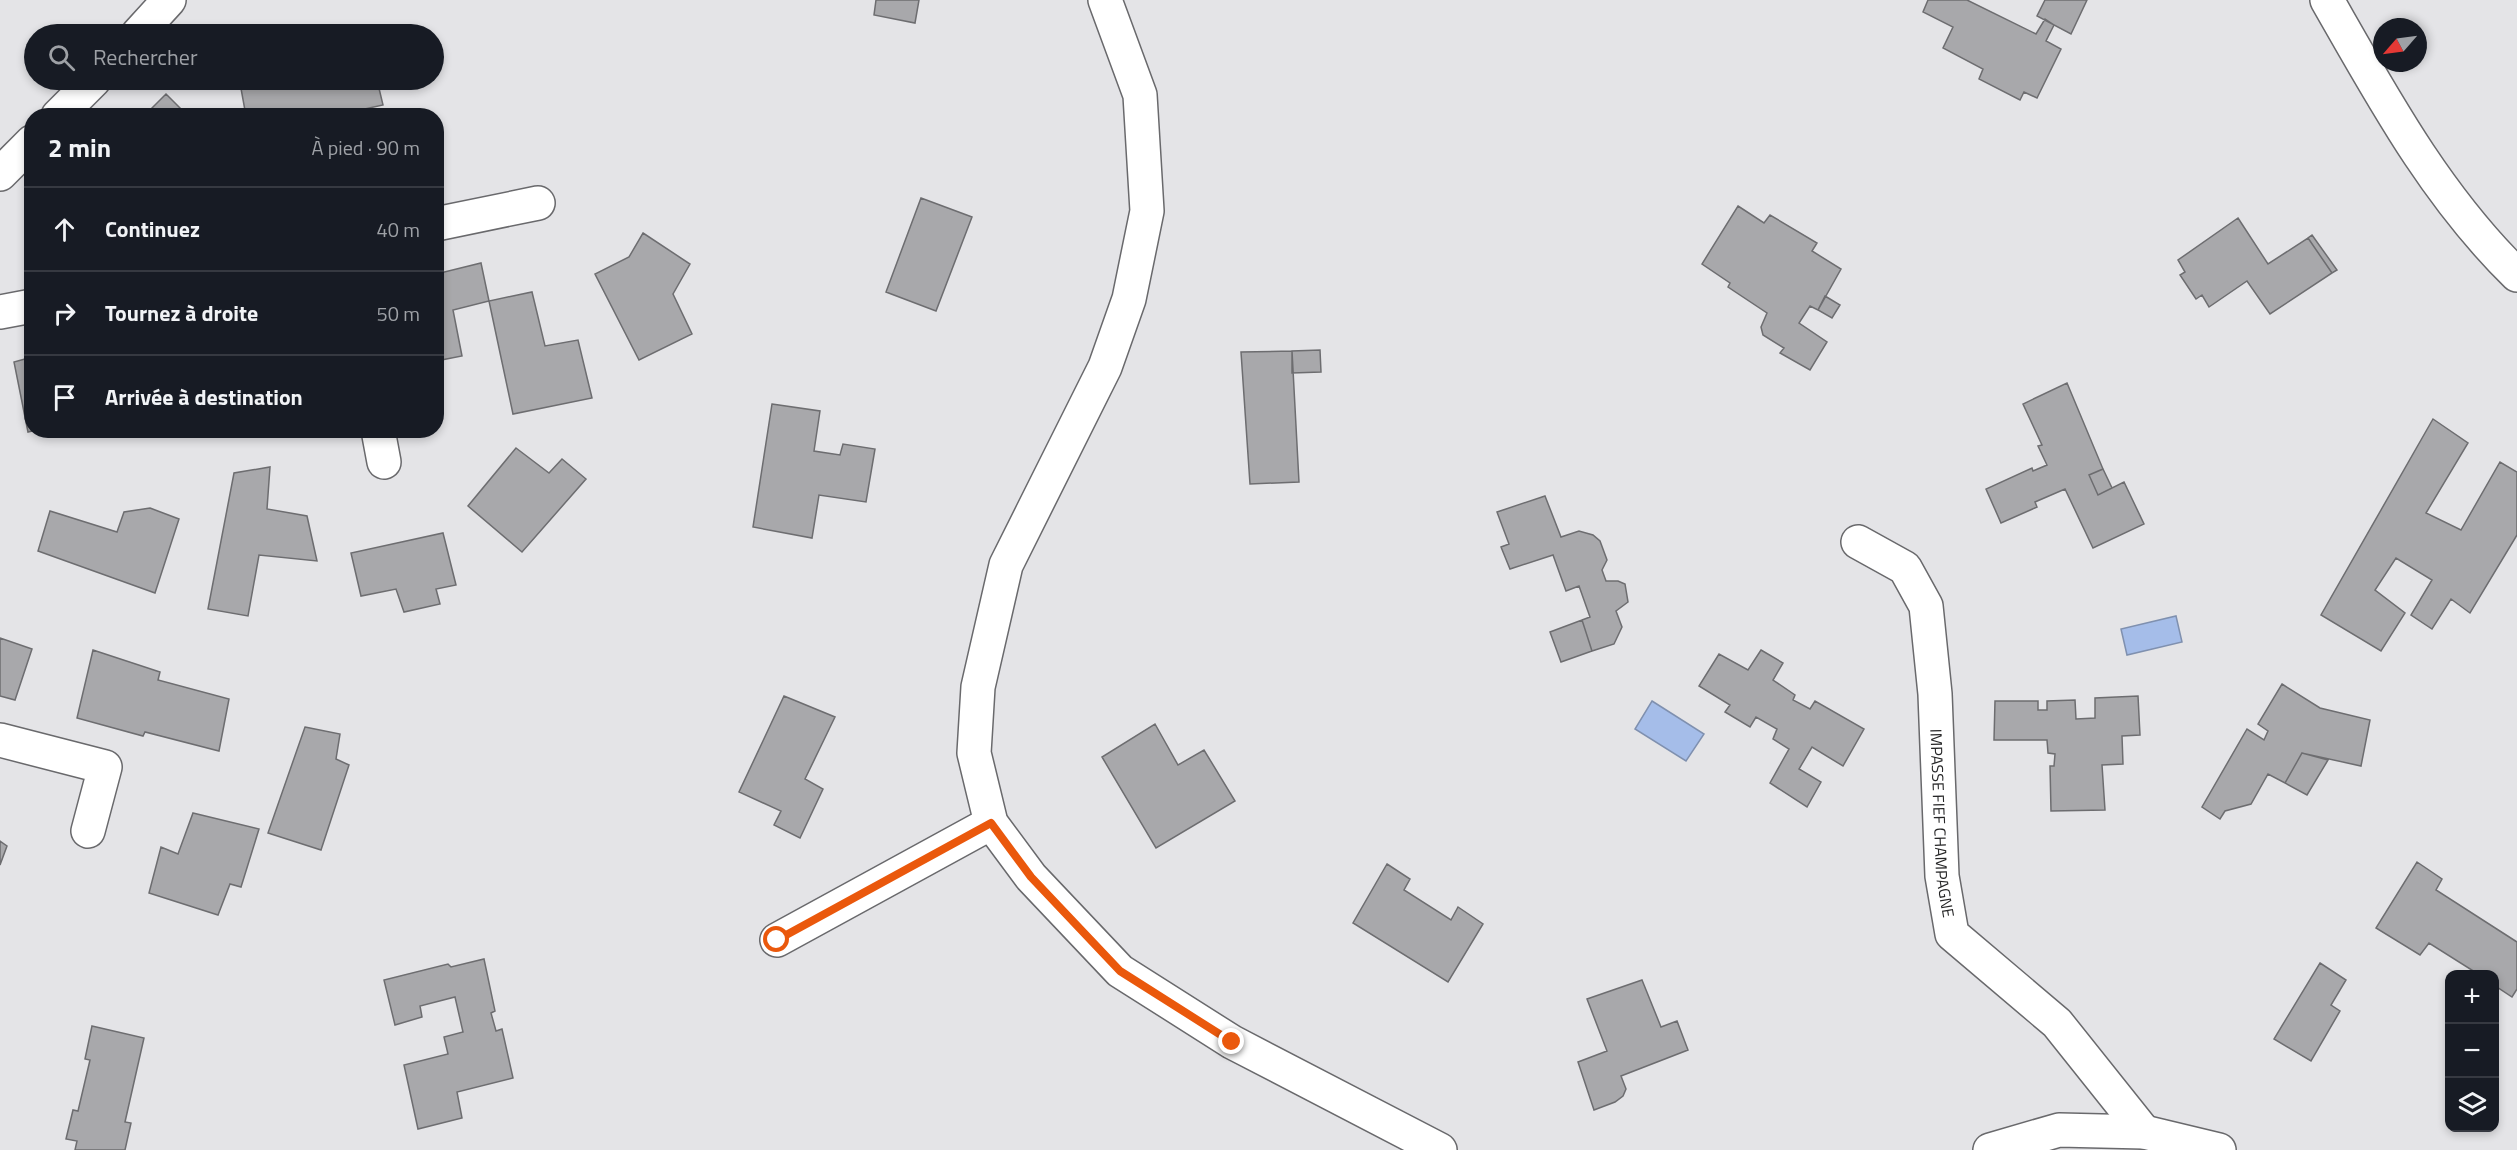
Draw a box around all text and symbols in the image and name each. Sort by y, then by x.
north arrow [2373,18,2427,72]
search box [24,24,444,90]
text: Rechercher [93,40,198,74]
icon: search [45,41,78,74]
text: 2 min [48,128,111,167]
text: À pied · 90 m [311,132,420,163]
text: Continuez [105,212,200,246]
icon: ahead [48,213,81,246]
text: 40 m [376,214,420,245]
text: Tournez à droite [105,296,258,330]
icon: right [48,297,81,330]
text: 50 m [376,298,420,329]
text: Arrivée à destination [105,380,303,414]
icon: arrive [48,381,81,414]
street label: IMPASSE FIEF CHAMPAGNE [1924,728,1961,919]
route start [763,926,789,952]
map controls [2445,970,2499,1132]
button: + [2445,970,2499,1024]
button: − [2445,1024,2499,1078]
route end [1218,1028,1244,1054]
button: layers [2445,1078,2499,1132]

